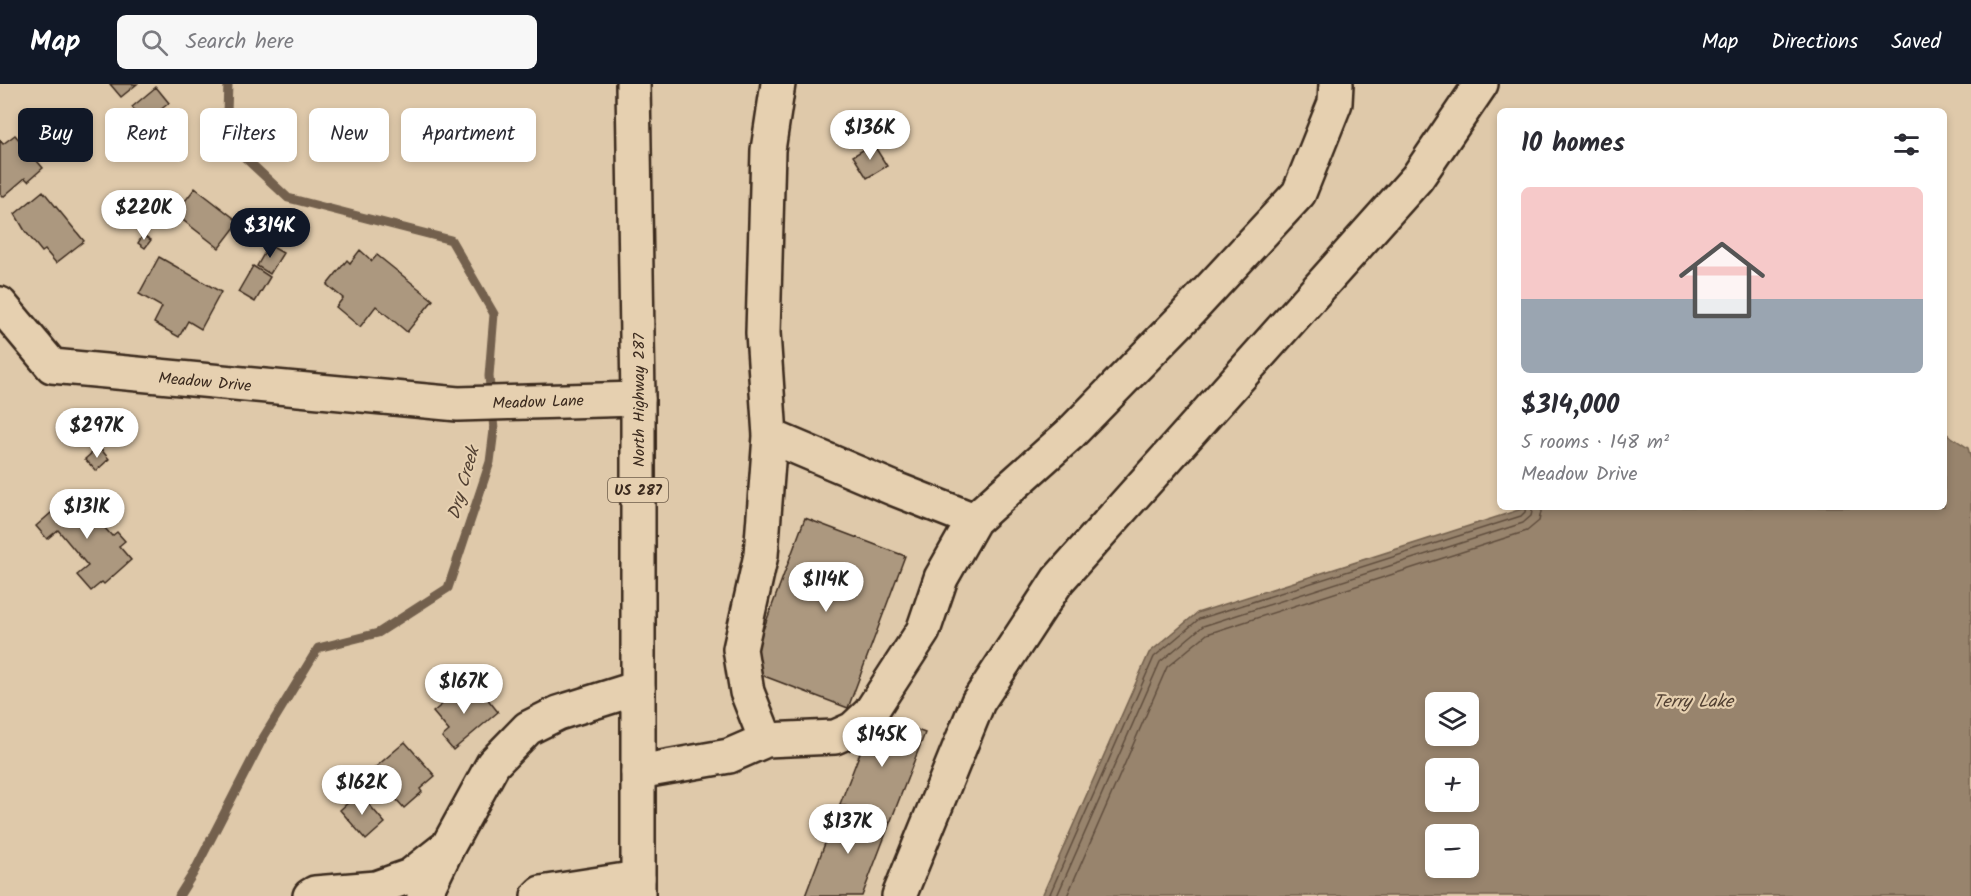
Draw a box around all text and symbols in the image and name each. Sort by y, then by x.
search box [117,15,537,69]
text: Map [30,20,81,65]
text: Search here [186,25,294,60]
icon: search [138,26,171,59]
text: Map [1702,26,1738,59]
text: Directions [1771,26,1858,59]
text: Saved [1891,26,1941,59]
chip: Buy [18,108,93,162]
chip: Rent [105,108,188,162]
chip: Filters [200,108,297,162]
chip: New [309,108,389,162]
chip: Apartment [401,108,536,162]
pin: $136K [828,110,912,161]
text: $136K [844,113,896,145]
text: 10 homes [1521,123,1625,165]
icon: filters [1890,128,1923,161]
pin: $220K [102,190,186,241]
text: $220K [115,193,173,225]
pin: $314K [228,208,312,259]
text: $314K [244,211,296,243]
icon: home [1668,226,1776,334]
street label: North Highway 287 [627,332,652,467]
street label: Meadow Drive [157,366,252,399]
text: $314,000 [1521,385,1619,427]
street label: Meadow Lane [492,388,584,417]
pin: $297K [55,408,139,459]
text: $297K [69,411,125,443]
text: 5 rooms · 148 m² [1521,427,1669,459]
water label: Dry Creek [440,441,489,523]
text: Meadow Drive [1521,459,1637,491]
road number: US 287 [608,478,668,502]
pin: $131K [45,489,129,540]
text: $131K [64,492,110,524]
pin: $114K [784,562,868,613]
text: $114K [803,565,849,597]
pin: $167K [422,664,506,715]
text: $167K [439,667,489,699]
water label: Terry Lake [1653,688,1735,717]
map controls [1425,692,1479,878]
button: layers [1425,692,1479,746]
pin: $145K [840,717,924,768]
text: $145K [857,720,907,752]
button: + [1425,758,1479,812]
pin: $162K [320,765,404,816]
text: $162K [336,768,388,800]
pin: $137K [806,804,890,855]
text: $137K [823,807,873,839]
button: − [1425,824,1479,878]

